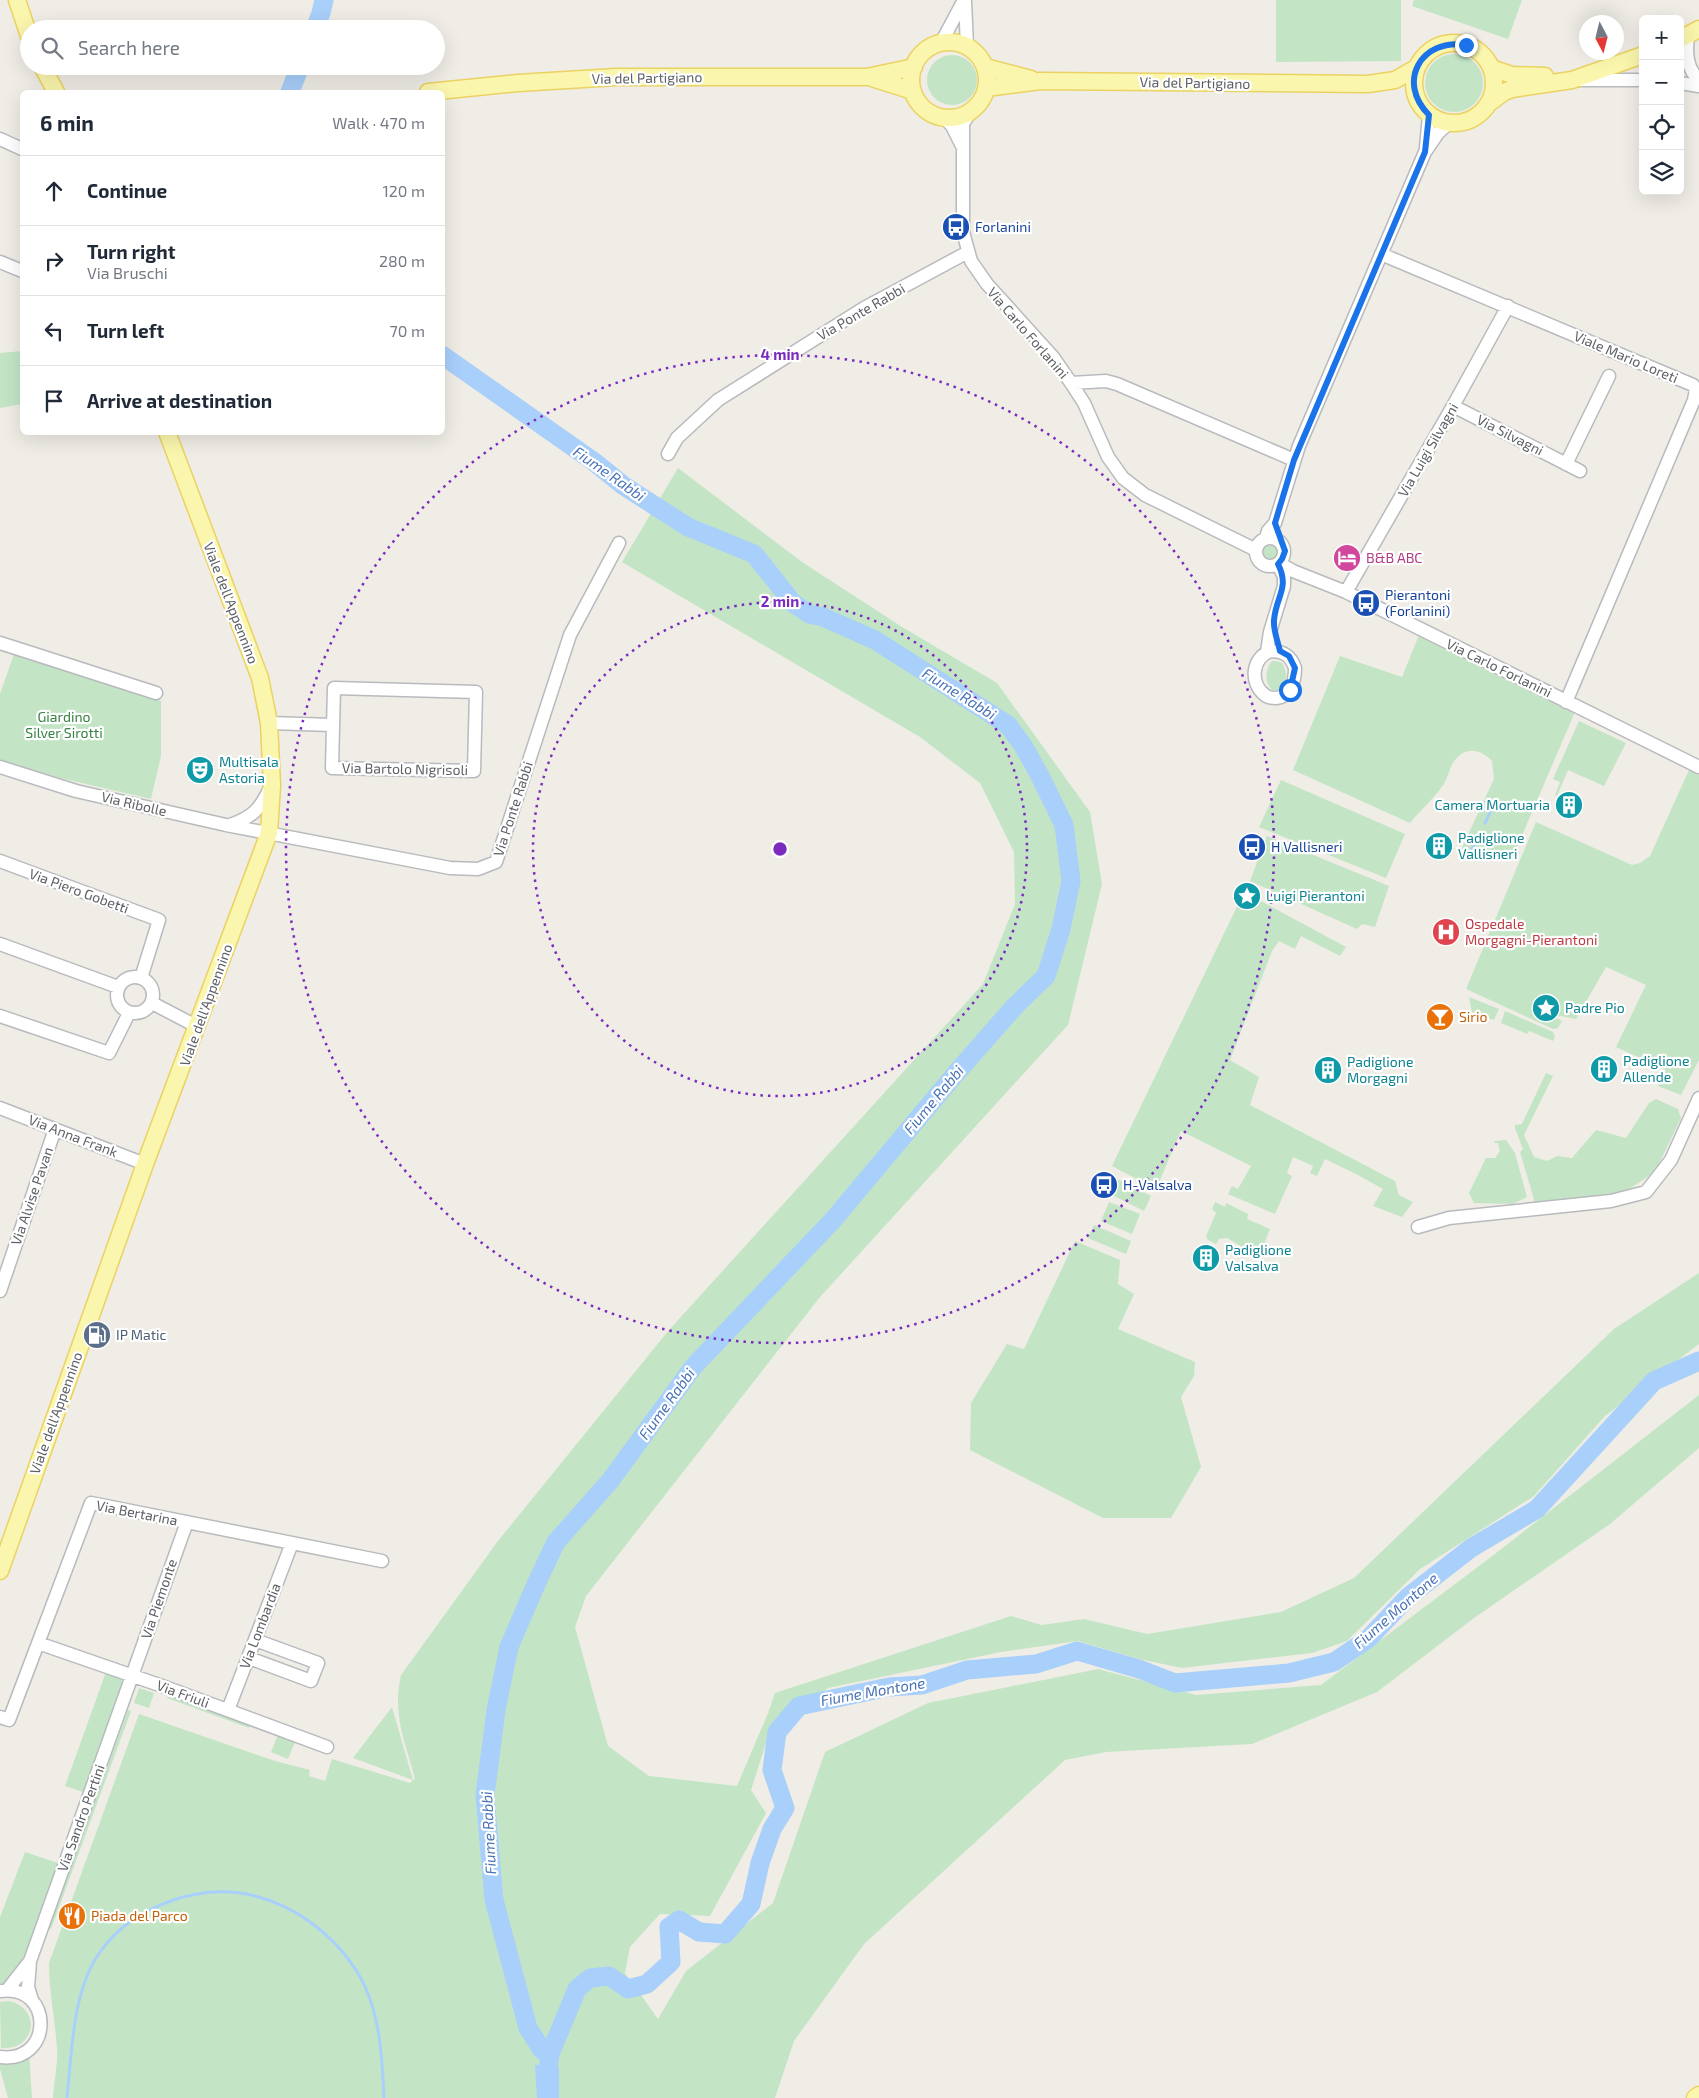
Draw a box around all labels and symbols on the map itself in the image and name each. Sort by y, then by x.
north arrow [1579,15,1624,60]
route end [1455,34,1478,57]
street label: Via del Partigiano [592,68,702,87]
street label: Via del Partigiano [1140,73,1251,92]
bus stop icon: Forlanini [941,212,971,242]
place label: Forlanini [975,218,1031,235]
street label: Via Ponte Rabbi [814,280,908,344]
street label: Via Carlo Forlanini [984,284,1073,382]
street label: Viale Mario Loreti [1572,327,1681,386]
text: 4 min [760,345,800,363]
street label: Via Luigi Silvagni [1394,400,1461,500]
street label: Via Silvagni [1474,411,1546,459]
water label: Fiume Rabbi [570,442,649,505]
street label: Viale dell'Appennino [200,540,262,666]
hotel icon: B&B ABC [1332,543,1362,573]
place label: B&B ABC [1366,549,1422,566]
place label: Pierantoni (Forlanini) [1385,586,1451,619]
bus stop icon: Pierantoni (Forlanini) [1351,588,1381,618]
text: 2 min [761,592,799,610]
street label: Via Carlo Forlanini [1444,635,1555,700]
water label: Fiume Rabbi [919,663,1000,723]
route start [1279,679,1302,702]
park label: Giardino Silver Sirotti [25,708,103,741]
place label: Multisala Astoria [219,753,279,786]
theatre icon: Multisala Astoria [185,755,215,785]
street label: Via Bartolo Nigrisoli [342,759,468,778]
street label: Via Ponte Rabbi [489,759,536,858]
street label: Via Ribolle [100,788,169,819]
building icon: Camera Mortuaria [1554,790,1584,820]
place label: Camera Mortuaria [1435,796,1550,813]
place label: Padiglione Vallisneri [1458,829,1524,862]
building icon: Padiglione Vallisneri [1424,831,1454,861]
bus stop icon: H Vallisneri [1237,832,1267,862]
place label: H Vallisneri [1271,838,1343,855]
centre of rings [771,840,789,858]
street label: Via Piero Gobetti [27,865,131,916]
place icon: Luigi Pierantoni [1232,881,1262,911]
place label: Luigi Pierantoni [1266,887,1365,904]
place label: Ospedale Morgagni-Pierantoni [1465,915,1598,948]
hospital icon: Ospedale Morgagni-Pierantoni [1431,917,1461,947]
street label: Viale dell'Appennino [176,941,236,1068]
place icon: Padre Pio [1531,993,1561,1023]
place label: Padre Pio [1565,999,1625,1016]
bar icon: Sirio [1425,1002,1455,1032]
place label: Sirio [1459,1008,1487,1025]
place label: Padiglione Allende [1623,1052,1689,1085]
place label: Padiglione Morgagni [1347,1053,1413,1086]
building icon: Padiglione Allende [1589,1054,1619,1084]
building icon: Padiglione Morgagni [1313,1055,1343,1085]
water label: Fiume Rabbi [900,1061,967,1137]
street label: Via Anna Frank [26,1111,120,1160]
street label: Via Alvise Pavan [7,1145,56,1247]
bus stop icon: H-Valsalva [1089,1170,1119,1200]
place label: H-Valsalva [1123,1176,1192,1193]
place label: Padiglione Valsalva [1225,1241,1291,1274]
building icon: Padiglione Valsalva [1191,1243,1221,1273]
fuel station icon: IP Matic [82,1320,112,1350]
place label: IP Matic [116,1326,167,1343]
street label: Viale dell'Appennino [26,1349,86,1476]
water label: Fiume Rabbi [634,1364,698,1442]
street label: Via Bertarina [95,1496,179,1529]
street label: Via Piemonte [137,1557,180,1641]
water label: Fiume Montone [1349,1569,1441,1652]
street label: Via Lombardia [235,1581,284,1671]
water label: Fiume Montone [819,1673,927,1709]
street label: Via Friuli [155,1676,212,1711]
street label: Via Sandro Pertini [53,1762,108,1874]
water label: Fiume Rabbi [477,1791,499,1875]
restaurant icon: Piada del Parco [57,1901,87,1931]
place label: Piada del Parco [91,1907,188,1924]

